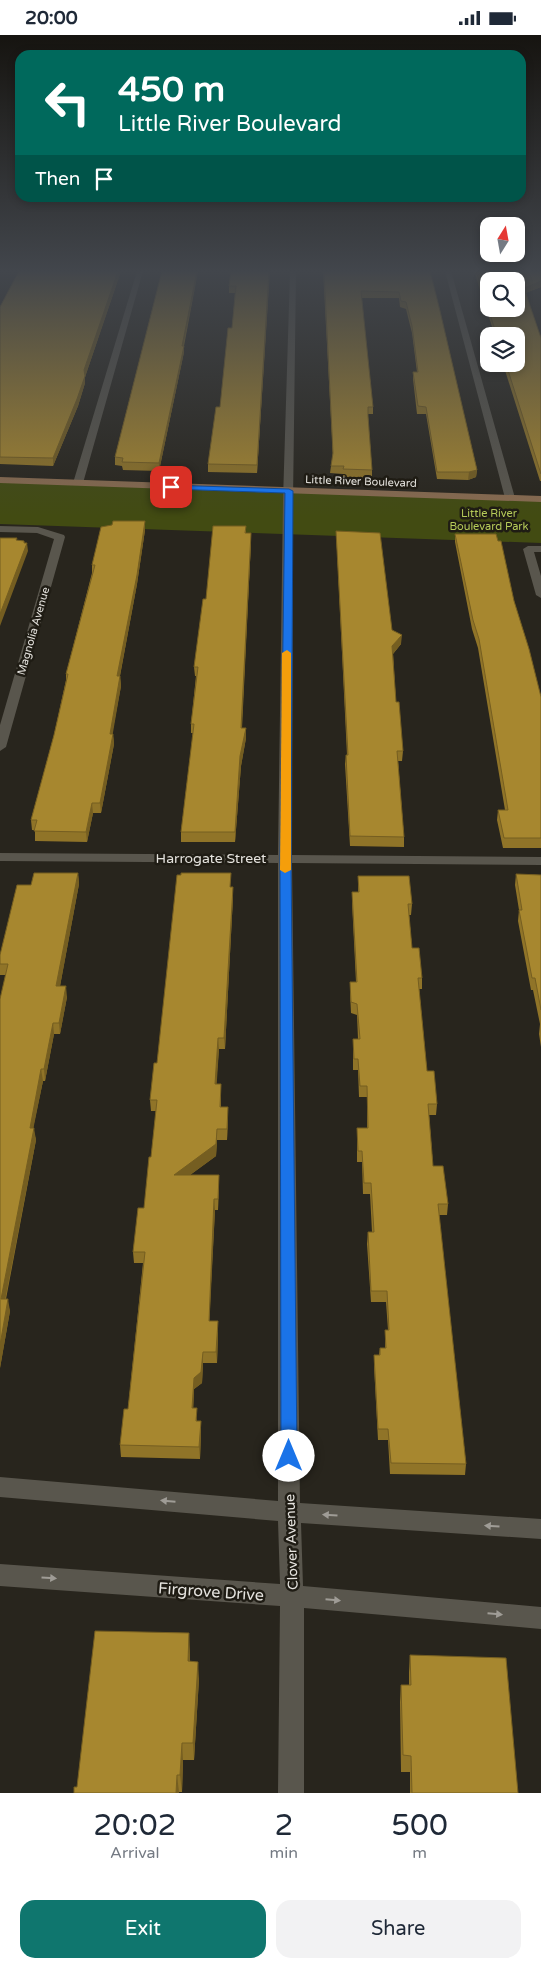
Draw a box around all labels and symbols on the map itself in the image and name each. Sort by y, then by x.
north arrow [480,217,525,263]
pin [150,466,192,508]
street label: Little River Boulevard [305,473,417,490]
park label: Little River Boulevard Park [449,507,529,533]
street label: Magnolia Avenue [15,586,52,677]
street label: Harrogate Street [156,850,267,867]
position arrow [262,1429,314,1481]
street label: Clover Avenue [281,1494,302,1590]
one-way arrow [160,1497,176,1505]
one-way arrow [322,1510,338,1518]
one-way arrow [484,1522,500,1530]
one-way arrow [41,1575,57,1583]
street label: Firgrove Drive [157,1578,265,1606]
one-way arrow [325,1596,341,1604]
one-way arrow [487,1610,503,1618]

